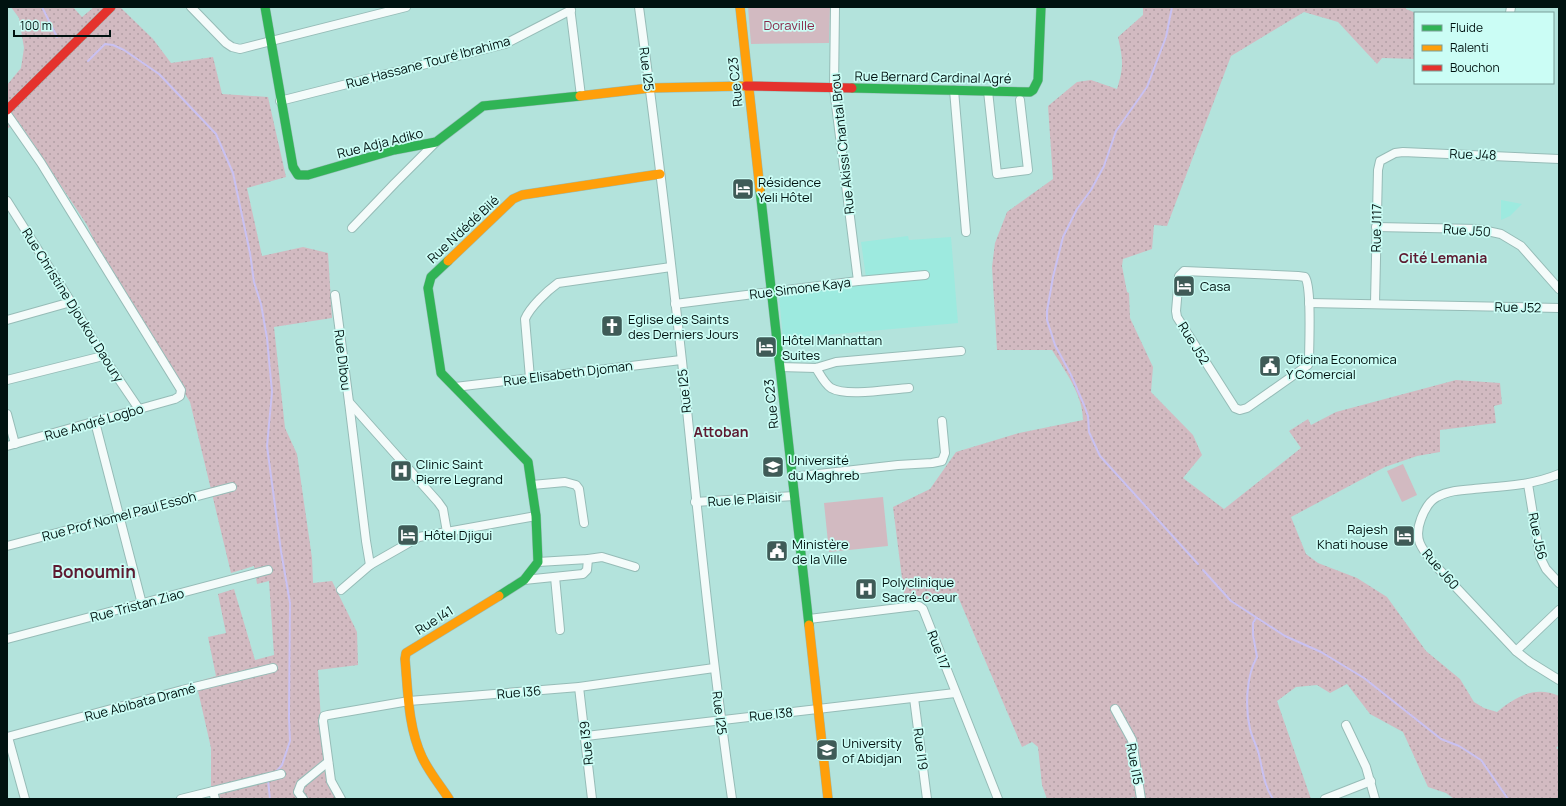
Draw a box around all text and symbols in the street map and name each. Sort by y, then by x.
scale bar [14,12,110,38]
legend [1414,12,1554,84]
park label: Doraville [763,16,815,34]
text: 100 m [20,17,52,34]
text: Fluide [1450,19,1483,36]
street label: Rue Hassane Touré Ibrahima [344,31,512,93]
text: Ralenti [1450,39,1489,56]
street label: Rue I25 [635,46,659,92]
street label: Rue C23 [723,56,747,108]
text: Bouchon [1450,59,1500,76]
street label: Rue Bernard Cardinal Agré [854,67,1012,87]
street label: Rue Akissi Chantal Brou [826,73,858,215]
street label: Rue Adja Adiko [335,124,425,162]
street label: Rue J48 [1449,144,1497,164]
place label: Résidence Yeli Hôtel [758,173,821,206]
hotel icon: Résidence Yeli Hôtel [730,176,756,202]
street label: Rue N'dédé Bilé [423,191,503,267]
street label: Rue J117 [1367,203,1385,253]
street label: Rue J50 [1443,219,1491,241]
street label: Rue Christine Djoukou Daoury [18,225,128,386]
district label: Cité Lemania [1399,248,1487,267]
street label: Rue Simone Kaya [748,273,852,303]
hotel icon: Casa [1171,273,1197,299]
place label: Casa [1200,277,1231,295]
street label: Rue J52 [1494,298,1542,316]
place label: Eglise des Saints des Derniers Jours [628,310,739,343]
church icon: Eglise des Saints des Derniers Jours [599,313,625,339]
street label: Rue J52 [1174,318,1214,368]
street label: Rue Dibou [330,329,356,391]
place label: Hôtel Manhattan Suites [782,331,882,364]
hotel icon: Hôtel Manhattan Suites [753,334,779,360]
place label: Oficina Economica Y Comercial [1286,350,1397,383]
public building icon: Oficina Economica Y Comercial [1257,353,1283,379]
street label: Rue Elisabeth Djoman [502,356,634,390]
street label: Rue I25 [673,368,695,414]
street label: Rue C23 [759,378,783,430]
street label: Rue André Logbo [42,399,146,445]
district label: Attoban [694,422,748,441]
place label: Université du Maghreb [788,451,860,484]
school or university icon: Université du Maghreb [760,454,786,480]
place label: Clinic Saint Pierre Legrand [416,455,503,488]
hospital icon: Clinic Saint Pierre Legrand [388,458,414,484]
street label: Rue Prof Nomel Paul Essoh [40,487,198,545]
street label: Rue le Plaisir [707,487,783,511]
street label: Rue J56 [1524,511,1552,561]
place label: Rajesh Khati house [1317,520,1388,553]
hotel icon: Hôtel Djigui [395,522,421,548]
hotel icon: Rajesh Khati house [1391,523,1417,549]
place label: Hôtel Djigui [424,526,492,544]
place label: Ministère de la Ville [792,535,849,568]
public building icon: Ministère de la Ville [764,538,790,564]
street label: Rue J60 [1418,545,1464,593]
district label: Bonoumin [52,560,136,583]
place label: Polyclinique Sacré-Cœur [882,573,957,606]
hospital icon: Polyclinique Sacré-Cœur [853,576,879,602]
street label: Rue Tristan Ziao [88,584,186,626]
street label: Rue I41 [411,601,457,639]
street label: Rue I17 [923,628,955,672]
street label: Rue Abibata Dramé [83,678,198,725]
street label: Rue I36 [496,681,542,703]
street label: Rue I25 [708,690,732,736]
street label: Rue I38 [748,703,794,725]
street label: Rue I39 [575,720,597,766]
street label: Rue I19 [909,727,933,771]
place label: University of Abidjan [842,734,902,767]
school or university icon: University of Abidjan [814,737,840,763]
street label: Rue I15 [1123,742,1147,786]

